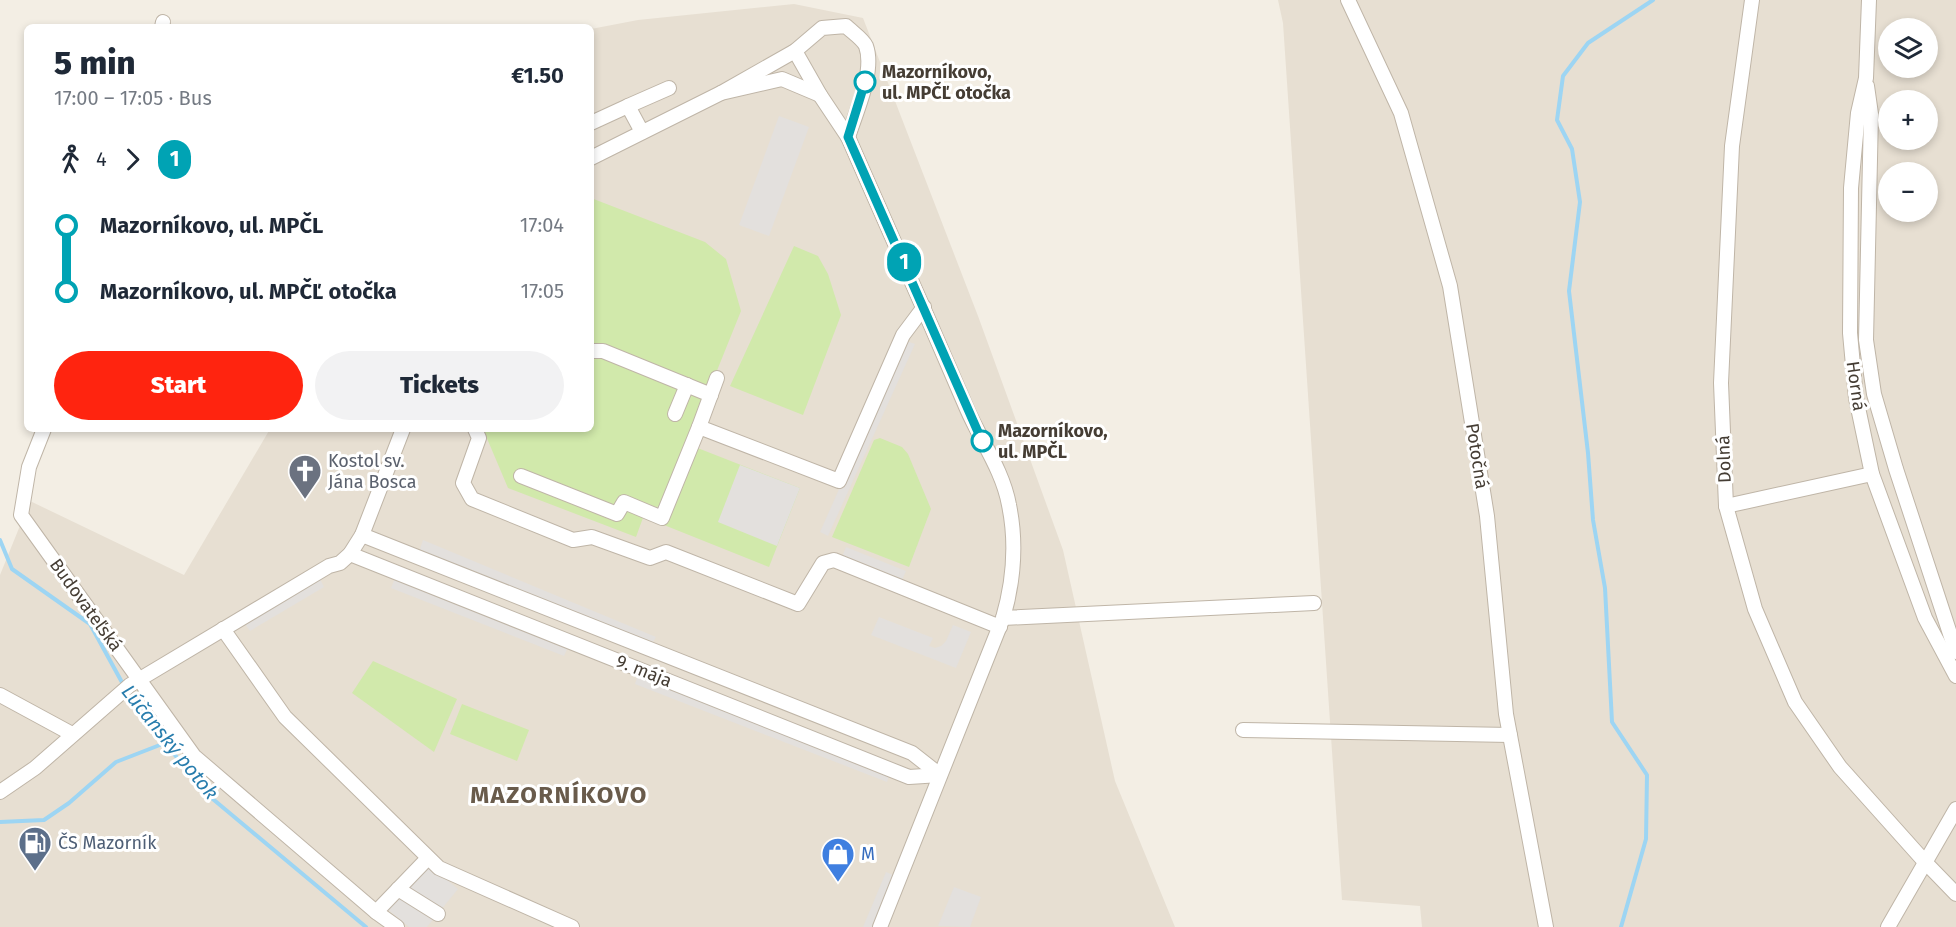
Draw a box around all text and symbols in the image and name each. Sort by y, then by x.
map controls [1878,18,1938,222]
button: layers [1878,18,1938,78]
text: 5 min [54,43,136,83]
place label: Mazorníkovo, ul. MPČĽ otočka [882,61,1011,104]
text: €1.50 [511,62,564,89]
marker: Mazorníkovo, ul. MPČĽ otočka [854,71,876,93]
text: 17:00 – 17:05 · Bus [54,86,212,110]
button: + [1878,90,1938,150]
icon: walk [54,143,87,176]
icon: forward [116,143,149,176]
text: 1 [170,146,179,172]
text: 4 [96,147,107,171]
button: − [1878,162,1938,222]
text: Mazorníkovo, ul. MPČL [100,212,323,239]
text: 17:04 [520,213,564,237]
line badge: 1 [884,242,924,282]
text: 1 [899,249,909,275]
text: Mazorníkovo, ul. MPČĽ otočka [100,278,397,305]
text: 17:05 [520,279,564,303]
button: Start [54,351,303,420]
button: Tickets [315,351,564,420]
street label: Horná [1842,360,1870,412]
place label: Mazorníkovo, ul. MPČL [998,420,1108,463]
street label: Potočná [1461,422,1493,490]
marker: Mazorníkovo, ul. MPČL [971,430,993,452]
street label: Dolná [1712,435,1736,483]
place label: Kostol sv. Jána Bosca [328,450,416,493]
church icon: Kostol sv. Jána Bosca [287,453,323,500]
street label: Budovateľská [45,554,127,656]
street label: 9. mája [613,650,675,692]
water label: Lúčanský potok [116,680,224,804]
district label: MAZORNÍKOVO [470,780,648,809]
fuel station icon: ČS Mazorník [17,825,53,872]
place label: ČS Mazorník [58,832,157,854]
shop icon: M [820,836,856,883]
place label: M [861,843,875,865]

